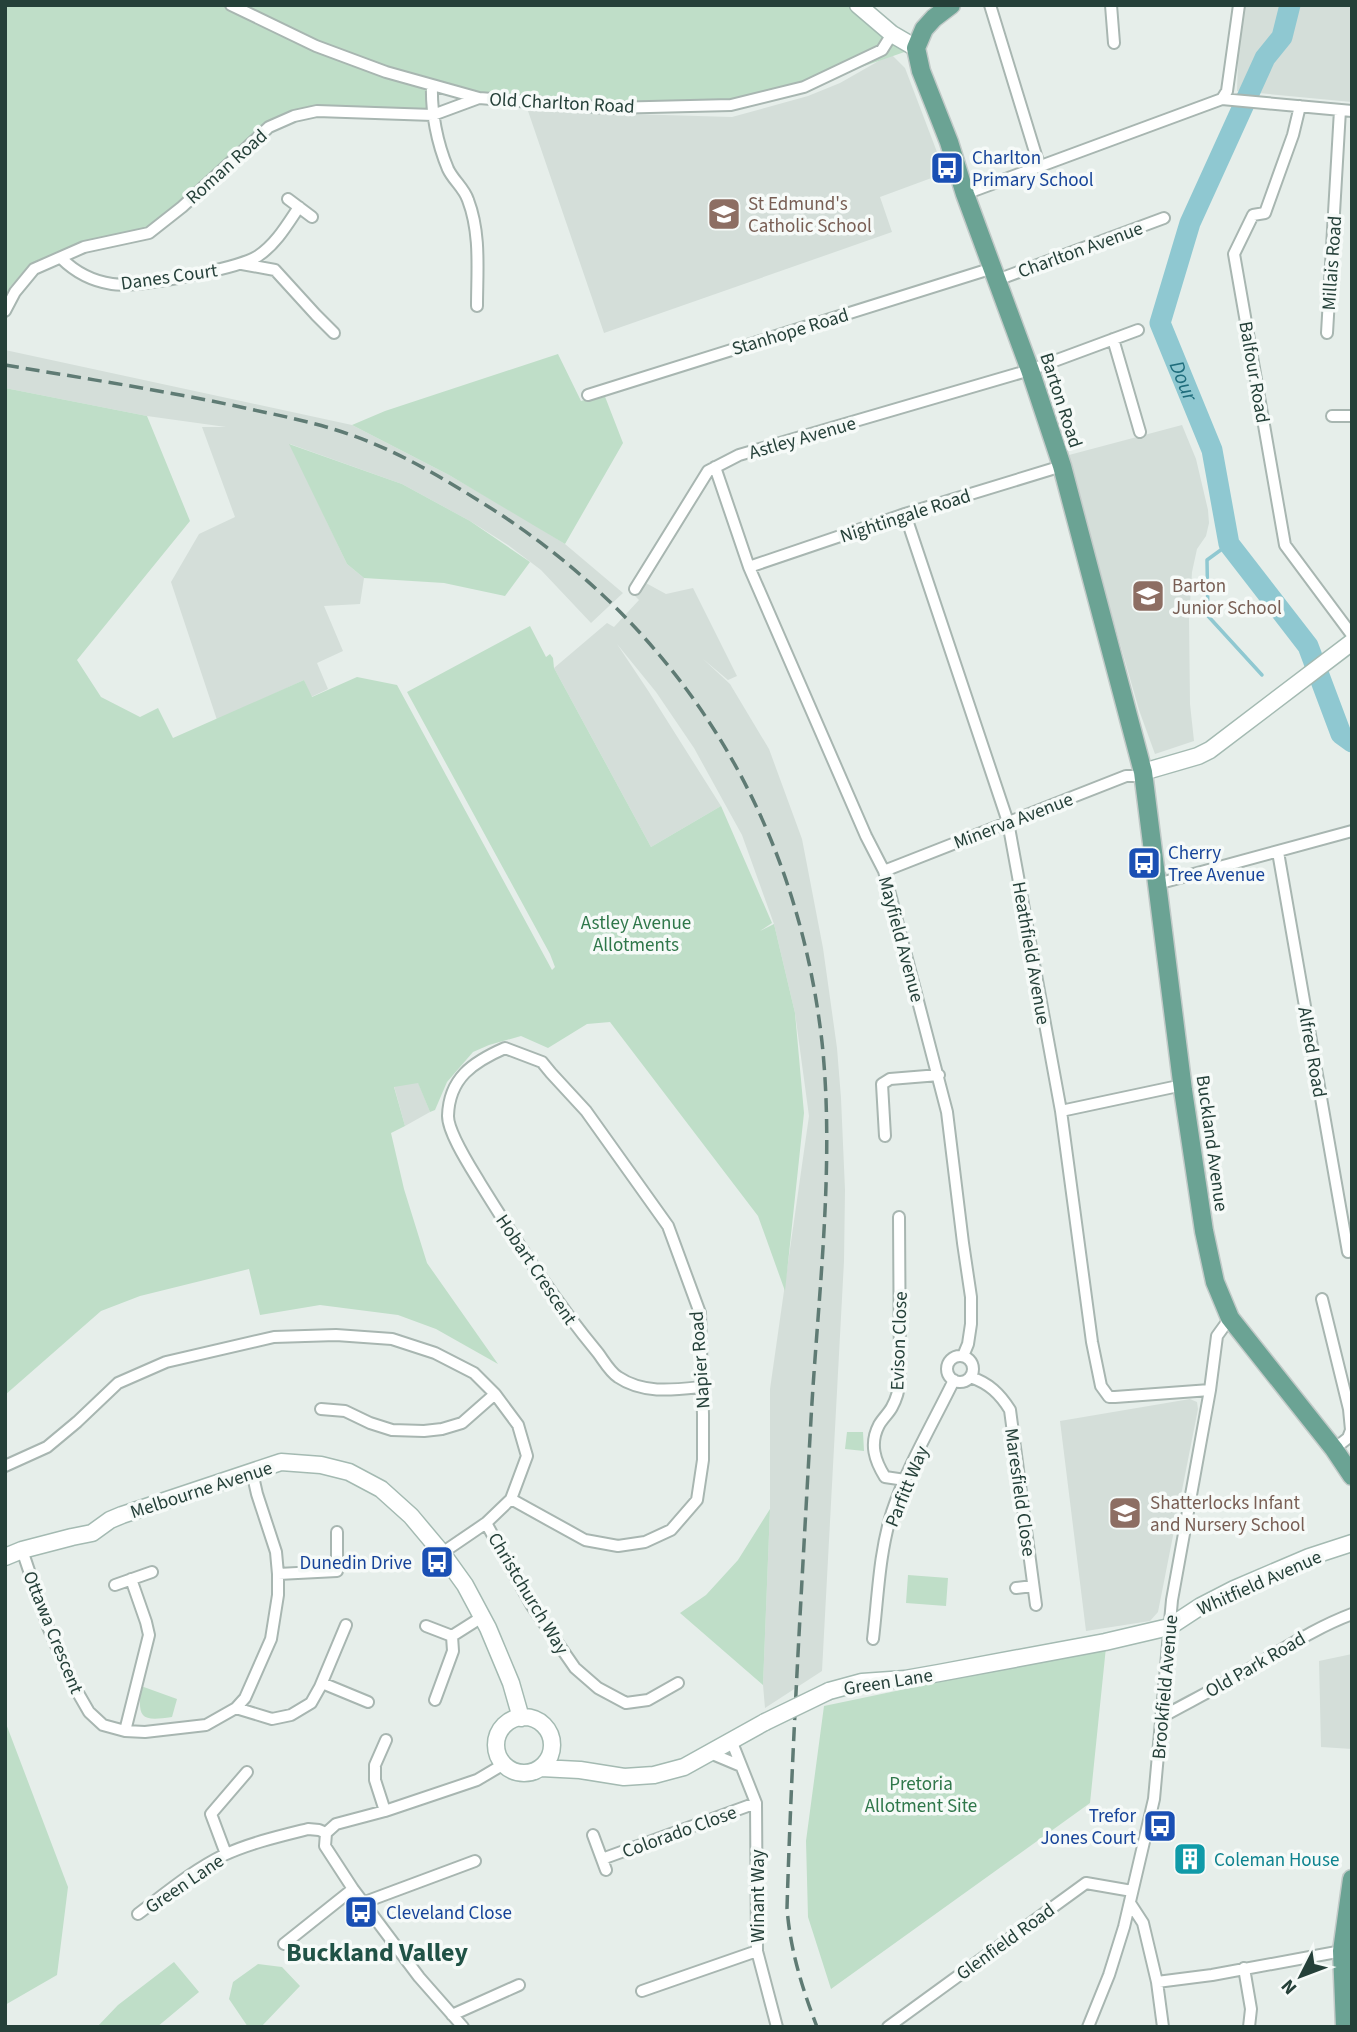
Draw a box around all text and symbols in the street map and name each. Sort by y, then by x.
street label: Old Charlton Road [489,86,635,121]
street label: Roman Road [180,123,274,211]
place label: Charlton Primary School [972,145,1094,194]
bus stop icon: Charlton Primary School [928,149,966,187]
place label: St Edmund's Catholic School [748,191,872,240]
school or university icon: St Edmund's Catholic School [705,195,743,233]
street label: Charlton Avenue [1014,215,1147,286]
street label: Millais Road [1316,215,1349,311]
street label: Danes Court [119,257,220,298]
street label: Stanhope Road [729,302,852,363]
street label: Balfour Road [1231,319,1276,425]
street label: Barton Road [1032,349,1089,452]
water label: Dour [1162,356,1206,406]
street label: Astley Avenue [746,410,859,467]
street label: Nightingale Road [837,483,974,550]
place label: Barton Junior School [1172,573,1282,622]
school or university icon: Barton Junior School [1129,577,1167,615]
street label: Minerva Avenue [950,786,1077,857]
place label: Cherry Tree Avenue [1168,840,1265,889]
bus stop icon: Cherry Tree Avenue [1125,844,1163,882]
street label: Mayfield Avenue [871,873,930,1006]
street label: Heathfield Avenue [1005,880,1056,1027]
park label: Astley Avenue Allotments [581,910,691,959]
street label: Alfred Road [1290,1005,1333,1100]
street label: Buckland Avenue [1189,1073,1234,1213]
street label: Hobart Crescent [489,1209,583,1331]
street label: Evison Close [884,1291,915,1391]
street label: Napier Road [684,1310,717,1410]
street label: Maresfield Close [997,1426,1042,1558]
street label: Parfitt Way [879,1442,936,1531]
street label: Melbourne Avenue [127,1455,276,1526]
place label: Shatterlocks Infant and Nursery School [1150,1490,1305,1539]
school or university icon: Shatterlocks Infant and Nursery School [1106,1494,1144,1532]
street label: Christchurch Way [481,1528,575,1660]
bus stop icon: Dunedin Drive [418,1543,456,1581]
street label: Whitfield Avenue [1193,1544,1326,1623]
place label: Dunedin Drive [300,1550,412,1577]
street label: Ottawa Crescent [16,1567,90,1699]
street label: Brookfield Avenue [1146,1614,1185,1761]
street label: Old Park Road [1201,1626,1311,1705]
street label: Green Lane [842,1662,935,1703]
park label: Pretoria Allotment Site [865,1771,977,1820]
street label: Colorado Close [619,1799,741,1866]
place label: Trefor Jones Court [1041,1803,1137,1852]
bus stop icon: Trefor Jones Court [1141,1807,1179,1845]
building icon: Coleman House [1171,1840,1209,1878]
place label: Coleman House [1214,1847,1339,1874]
street label: Green Lane [140,1848,230,1921]
street label: Winant Way [745,1849,772,1943]
bus stop icon: Cleveland Close [342,1893,380,1931]
street label: Glenfield Road [951,1897,1061,1987]
place label: Cleveland Close [386,1900,512,1927]
district label: Buckland Valley [286,1934,468,1971]
north arrow [1266,1941,1336,2011]
text: N [1275,1973,1304,2000]

